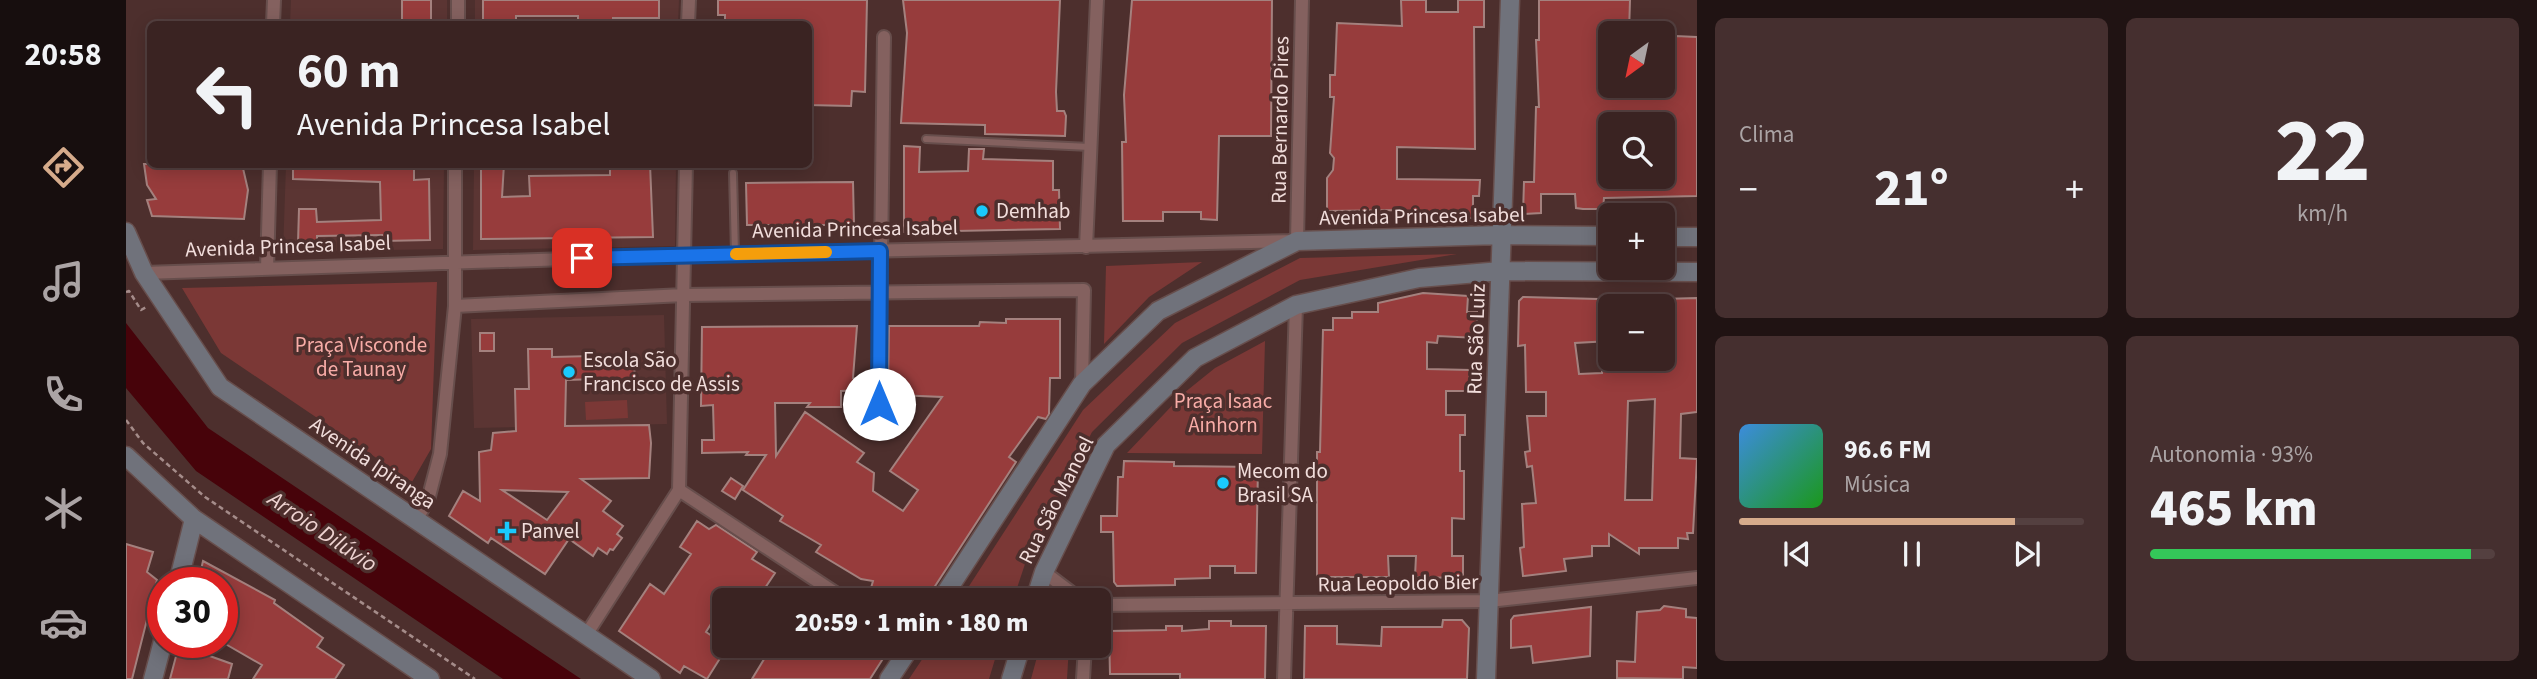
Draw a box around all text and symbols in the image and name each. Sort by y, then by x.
north arrow [1598,21,1675,98]
map controls [1598,21,1675,371]
text: 20:58 [24,32,102,78]
street label: Rua Bernardo Pires [1264,36,1296,204]
text: 60 m [297,37,401,107]
icon: left [182,49,273,140]
text: 22 [2274,87,2371,216]
text: Avenida Princesa Isabel [297,102,611,148]
button: search [1598,112,1675,189]
text: Clima [1739,118,1794,151]
icon: directions [39,143,88,192]
text: 21° [1874,152,1949,226]
text: − [1739,163,1758,217]
text: + [2065,163,2084,217]
place label: Demhab [996,196,1070,226]
text: km/h [2297,197,2348,230]
street label: Avenida Princesa Isabel [1319,199,1525,233]
marker: Demhab [974,203,990,219]
button: + [1598,203,1675,280]
street label: Avenida Princesa Isabel [752,212,958,246]
street label: Avenida Princesa Isabel [185,227,391,265]
pin [552,228,612,288]
icon: arrive [563,239,601,277]
icon: music [39,257,88,306]
street label: Rua São Luiz [1459,283,1493,395]
button: − [1598,294,1675,371]
park label: Praça Visconde de Taunay [295,330,427,384]
place label: Escola São Francisco de Assis [583,345,740,399]
marker: Escola São Francisco de Assis [561,364,577,380]
position arrow [842,367,916,441]
icon: phone [39,370,88,419]
park label: Praça Isaac Ainhorn [1174,386,1273,440]
street label: Avenida Ipiranga [304,410,442,516]
street label: Rua São Manoel [1011,431,1101,569]
text: 96.6 FM [1844,431,1932,468]
text: Autonomia · 93% [2150,438,2313,471]
place label: Mecom do Brasil SA [1237,456,1328,510]
text: Música [1844,468,1910,501]
text: 465 km [2150,472,2318,546]
marker: Mecom do Brasil SA [1215,475,1231,491]
water label: Arroio Dilúvio [260,482,384,580]
icon: climate [39,484,88,533]
place label: Panvel [521,516,580,546]
marker: Panvel [499,523,515,539]
icon: previous [1778,535,1816,573]
icon: pause [1893,535,1931,573]
icon: next [2008,535,2046,573]
speed limit sign: 30 [147,567,238,658]
street label: Rua Leopoldo Bier [1317,567,1479,599]
icon: car [39,598,88,647]
text: 20:59 · 1 min · 180 m [795,604,1028,641]

